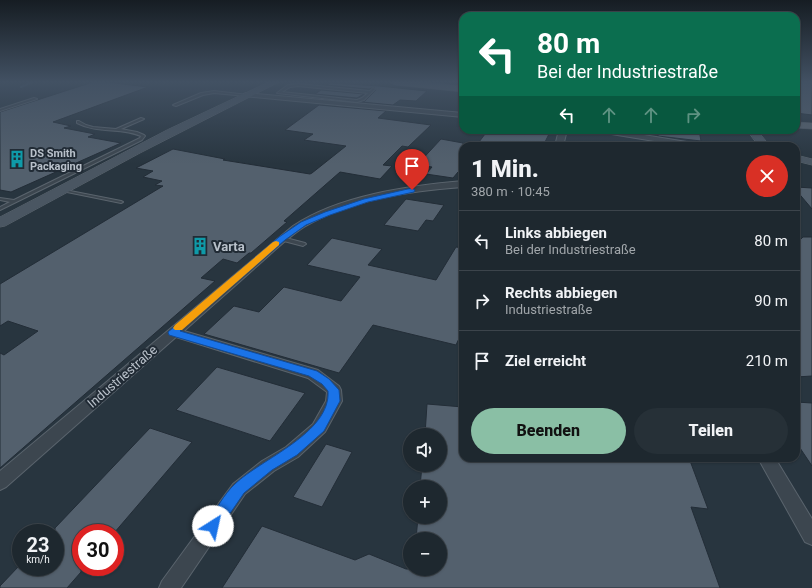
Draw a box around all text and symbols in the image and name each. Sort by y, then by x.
text: 80 m [537,27,600,60]
icon: left [471,28,523,80]
text: Bei der Industriestraße [537,61,718,82]
icon: left [556,104,578,126]
icon: ahead [598,104,620,126]
icon: ahead [640,104,662,126]
icon: right [682,104,704,126]
place label: DS Smith Packaging [30,147,82,173]
building icon: DS Smith Packaging [7,149,27,169]
pin [395,149,429,190]
icon: arrive [401,155,423,177]
text: 1 Min. [471,155,539,183]
button: close [746,155,788,197]
text: 380 m · 10:45 [471,184,550,199]
text: Links abbiegen [505,224,607,242]
icon: left [471,230,493,252]
text: 80 m [754,232,788,250]
building icon: Varta [190,236,210,256]
place label: Varta [213,239,245,254]
text: Bei der Industriestraße [505,242,636,257]
text: Rechts abbiegen [505,284,618,302]
icon: right [471,290,493,312]
text: 90 m [754,292,788,310]
text: Industriestraße [505,302,592,317]
street label: Industriestraße [84,342,160,411]
icon: arrive [471,350,493,372]
text: Ziel erreicht [505,352,586,370]
text: 210 m [746,352,788,370]
button: Beenden [471,408,626,454]
button: Teilen [634,408,788,454]
map controls [403,428,447,576]
button: sound [403,428,447,472]
button: + [403,480,447,524]
position arrow [192,505,234,547]
speed limit sign: 30 [72,524,124,576]
button: − [403,532,447,576]
text: 23 [27,533,49,557]
text: km/h [26,554,50,565]

